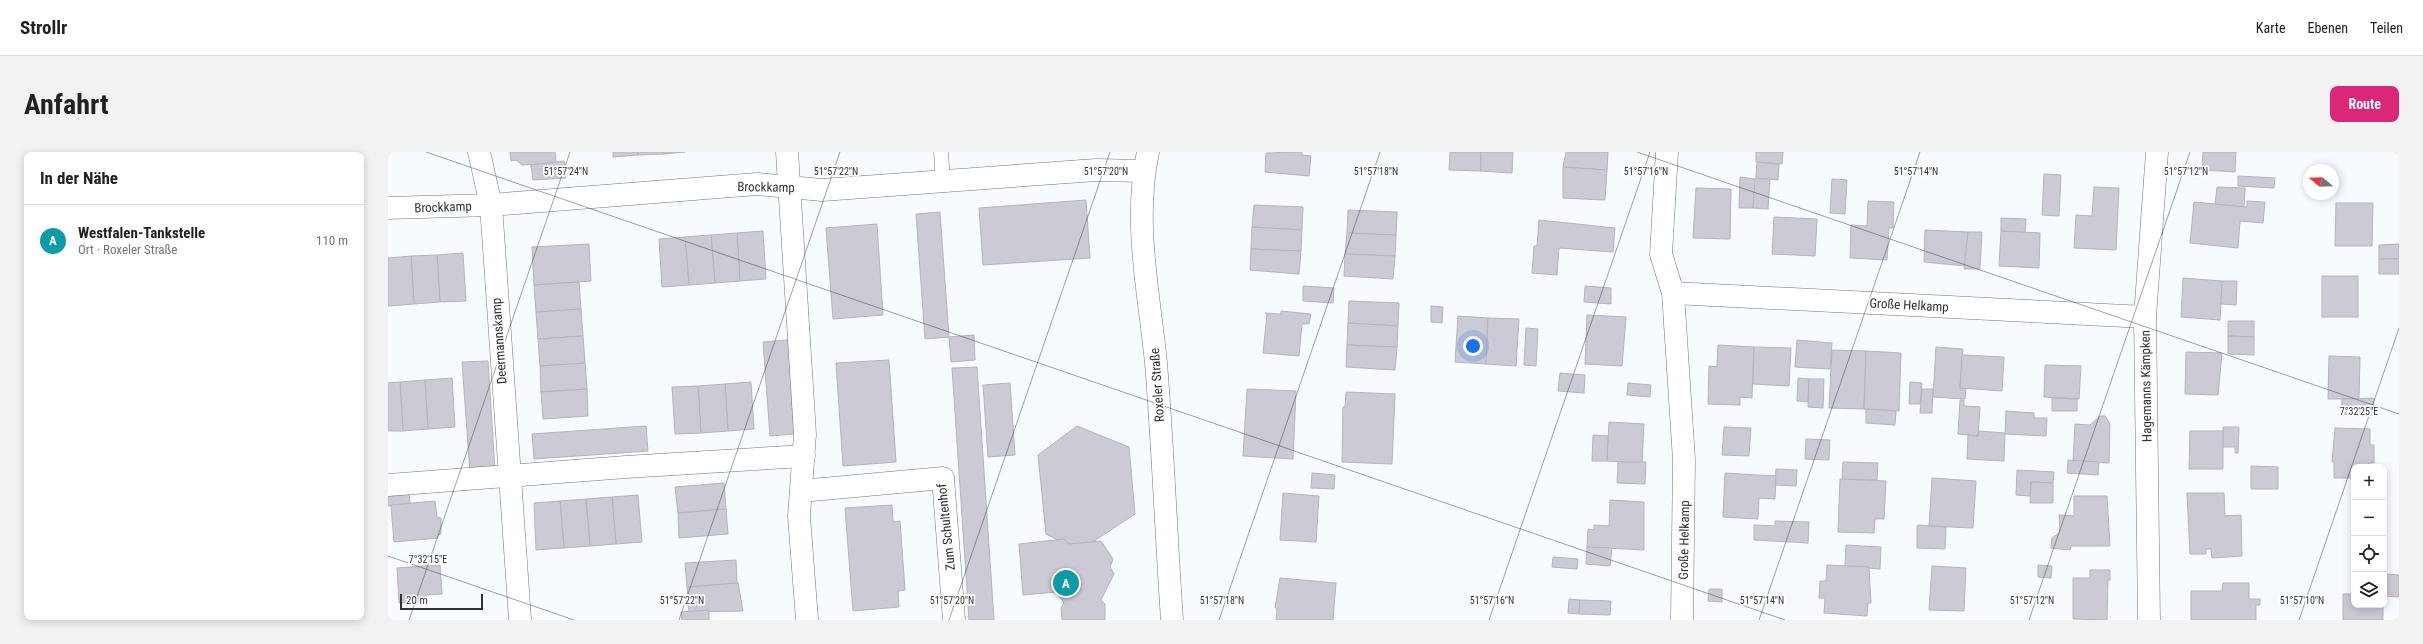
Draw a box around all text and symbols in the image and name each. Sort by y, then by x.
text: Strollr [20,16,67,39]
text: Karte [2256,20,2285,36]
text: Ebenen [2307,20,2348,36]
text: Teilen [2370,20,2403,36]
button: Route [2330,86,2399,122]
text: Anfahrt [24,88,109,121]
north arrow [2303,164,2339,200]
text: 51°57'24"N [544,166,588,177]
text: 51°57'22"N [814,166,858,177]
text: 51°57'20"N [1084,166,1128,177]
text: 51°57'18"N [1354,166,1398,177]
text: 51°57'16"N [1624,166,1668,177]
text: 51°57'14"N [1894,166,1938,177]
text: 51°57'12"N [2164,166,2208,177]
text: In der Nähe [40,168,118,188]
street label: Brockkamp [737,179,795,195]
street label: Brockkamp [414,198,472,216]
text: Westfalen-Tankstelle [78,224,205,242]
text: A [49,233,57,248]
text: 110 m [316,233,348,248]
text: Ort · Roxeler Straße [78,242,177,257]
street label: Große Helkamp [1869,295,1949,315]
street label: Deermannskamp [489,297,509,385]
street label: Hagemanns Kämpken [2138,330,2154,442]
your location [1463,336,1483,356]
street label: Roxeler Straße [1147,347,1167,423]
text: 7°32'25"E [2340,406,2378,417]
map controls [2351,464,2387,608]
button: + [2351,464,2387,500]
street label: Zum Schultenhof [934,483,958,571]
street label: Große Helkamp [1676,500,1692,580]
button: − [2351,500,2387,536]
button: locate [2351,536,2387,572]
text: 7°32'15"E [409,554,447,565]
pin: A [1053,568,1079,598]
button: layers [2351,572,2387,608]
scale bar [400,592,483,611]
text: 20 m [406,594,428,607]
text: 51°57'22"N [660,595,704,606]
text: 51°57'20"N [930,595,974,606]
text: 51°57'18"N [1200,595,1244,606]
text: 51°57'16"N [1470,595,1514,606]
text: 51°57'14"N [1740,595,1784,606]
text: 51°57'12"N [2010,595,2054,606]
text: 51°57'10"N [2280,595,2324,606]

